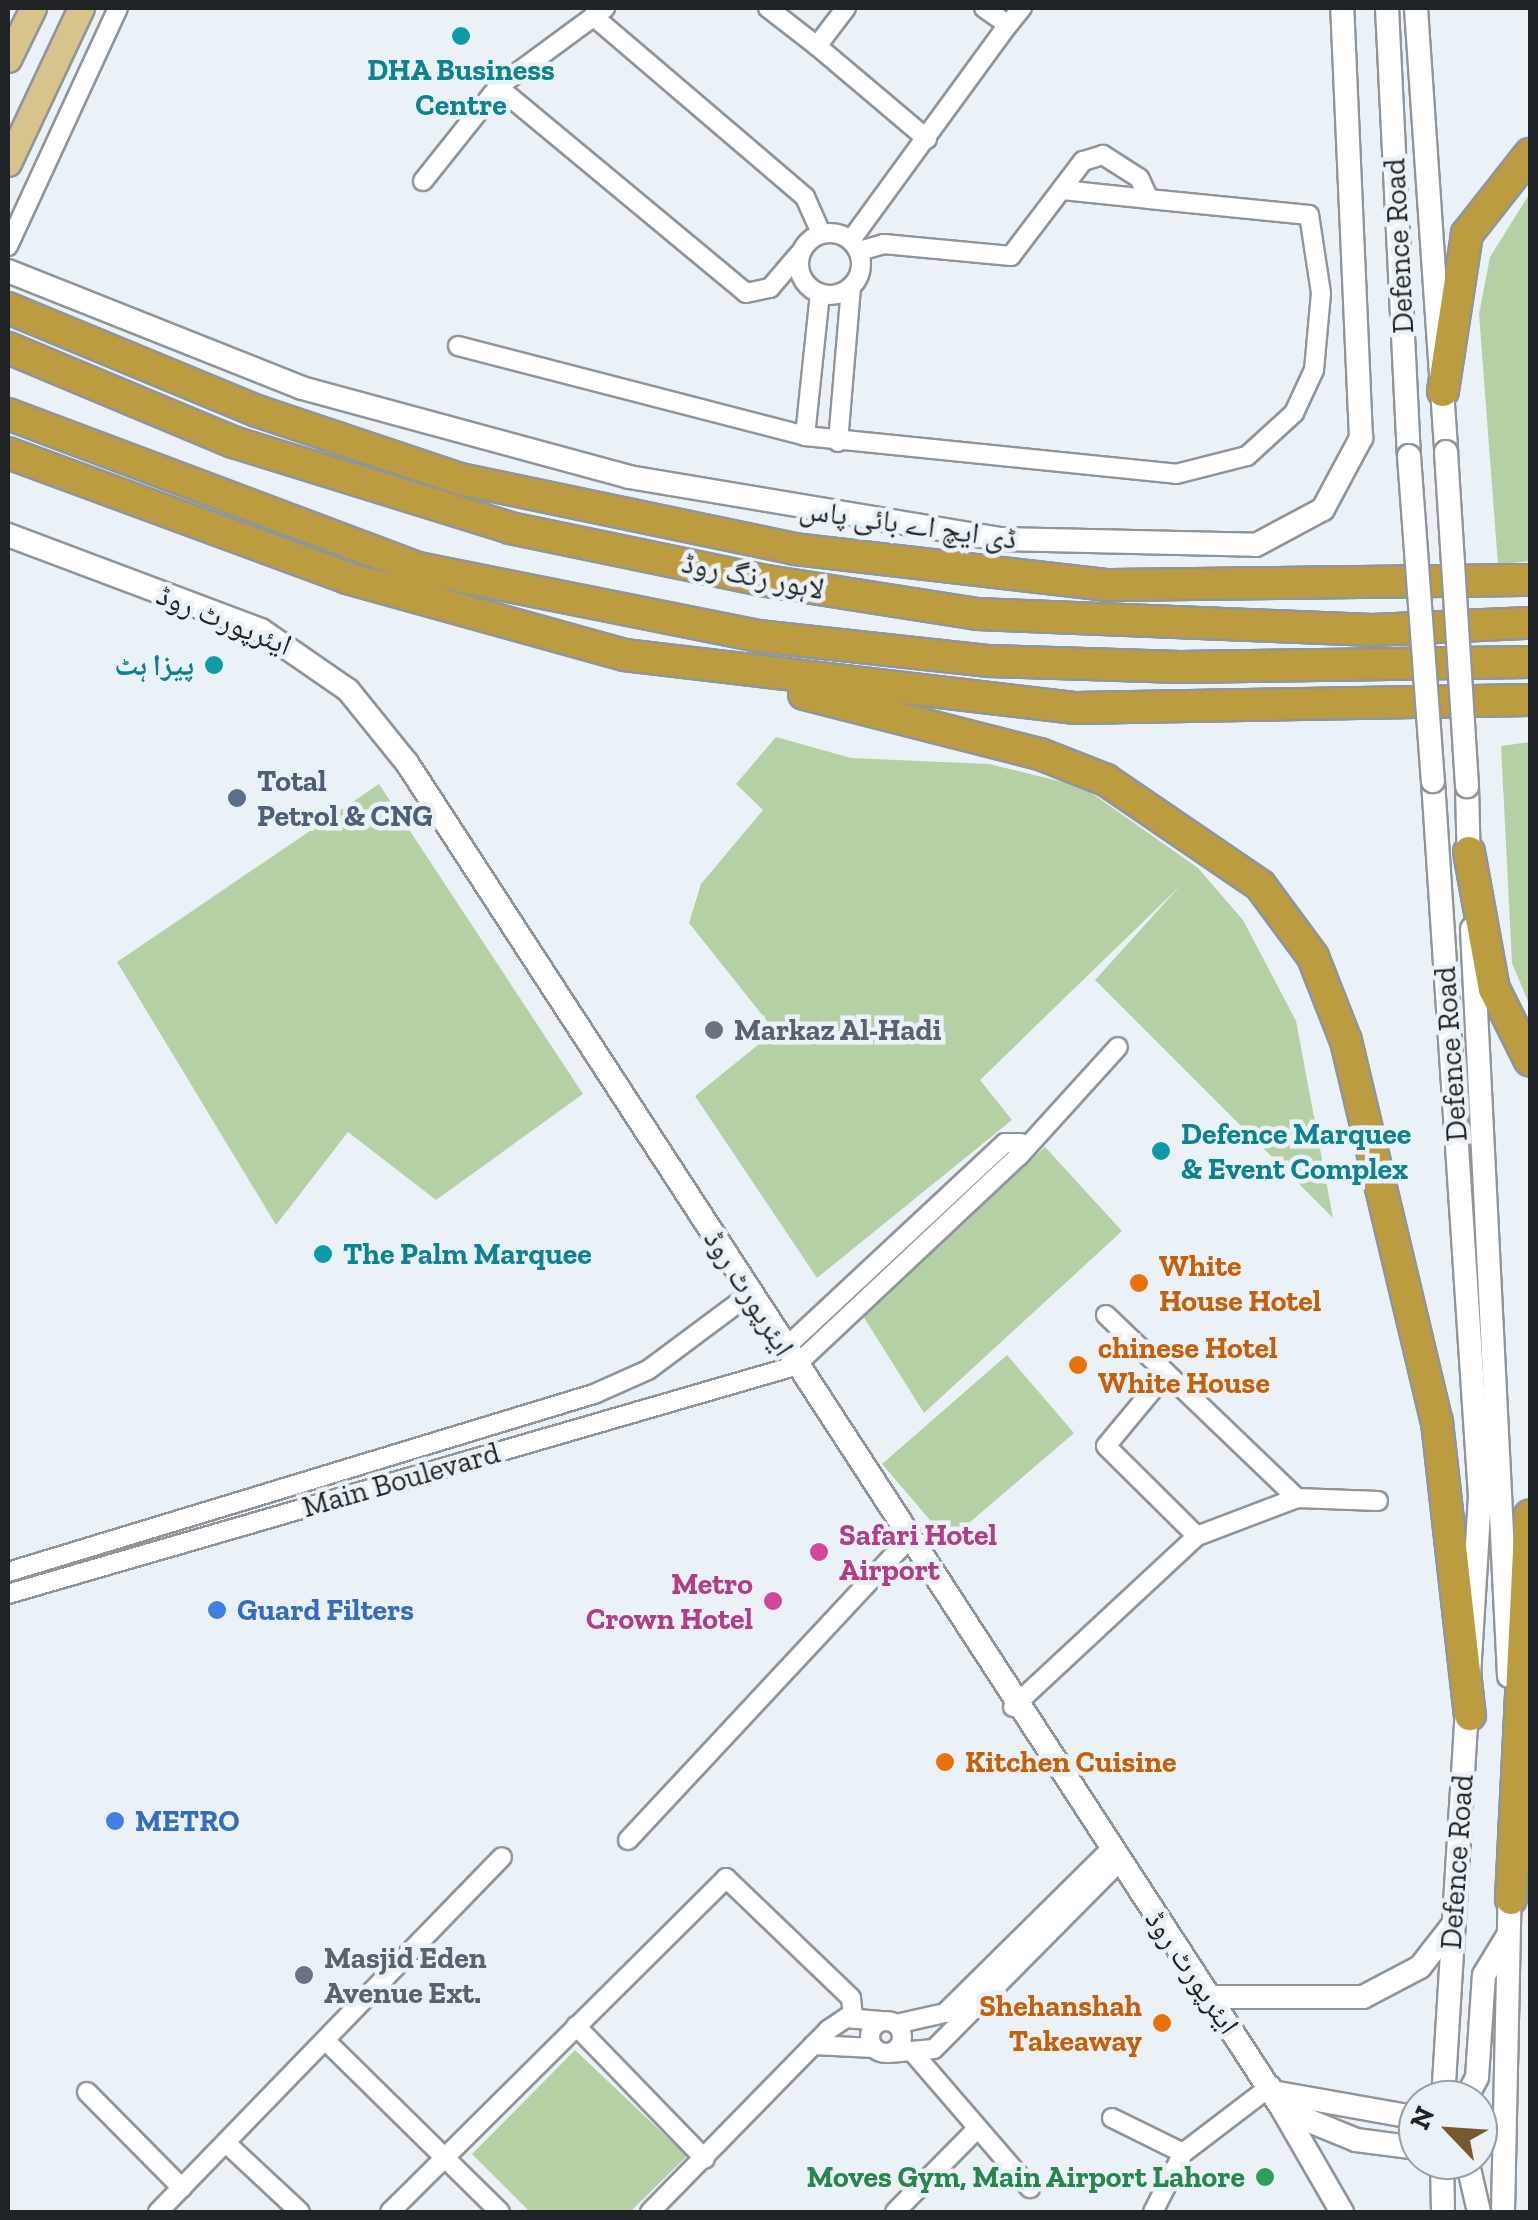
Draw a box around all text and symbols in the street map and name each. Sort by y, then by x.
marker: DHA Business Centre [450,25,472,47]
place label: DHA Business Centre [367,52,555,122]
street label: Defence Road [1376,158,1422,334]
street label: ڈی ایچ اے بائی پاس [797,491,1019,557]
street label: لاہور رنگ روڈ [679,545,827,607]
street label: ایئرپورٹ روڈ [151,577,297,663]
place label: پیزا ہٹ [114,647,194,683]
marker: پیزا ہٹ [203,654,225,676]
place label: Total Petrol & CNG [257,763,433,834]
marker: Total Petrol & CNG [226,787,248,809]
street label: Defence Road [1427,965,1475,1143]
place label: Markaz Al-Hadi [734,1012,942,1048]
marker: Markaz Al-Hadi [703,1019,725,1041]
place label: Defence Marquee & Event Complex [1181,1116,1411,1186]
marker: Defence Marquee & Event Complex [1150,1140,1172,1162]
street label: ایئرپورٹ روڈ [696,1223,802,1363]
place label: The Palm Marquee [343,1236,592,1272]
marker: The Palm Marquee [312,1243,334,1265]
place label: White House Hotel [1159,1248,1321,1318]
marker: White House Hotel [1128,1272,1150,1294]
place label: chinese Hotel White House [1098,1330,1278,1400]
marker: chinese Hotel White House [1067,1354,1089,1376]
street label: Main Boulevard [298,1435,504,1525]
place label: Safari Hotel Airport [839,1517,997,1588]
marker: Safari Hotel Airport [808,1541,830,1563]
place label: Metro Crown Hotel [586,1566,753,1636]
marker: Metro Crown Hotel [762,1590,784,1612]
place label: Guard Filters [237,1592,414,1628]
marker: Guard Filters [206,1599,228,1621]
place label: Kitchen Cuisine [965,1744,1176,1780]
marker: Kitchen Cuisine [934,1751,956,1773]
street label: Defence Road [1433,1773,1481,1951]
place label: METRO [135,1803,240,1839]
marker: METRO [104,1810,126,1832]
street label: ایئرپورٹ روڈ [1137,1903,1247,2041]
place label: Masjid Eden Avenue Ext. [324,1940,487,2010]
marker: Masjid Eden Avenue Ext. [293,1964,315,1986]
place label: Shehanshah Takeaway [979,1988,1142,2058]
marker: Shehanshah Takeaway [1151,2012,1173,2034]
north arrow [1398,2080,1498,2180]
text: N [1403,2101,1442,2135]
place label: Moves Gym, Main Airport Lahore [806,2159,1245,2195]
marker: Moves Gym, Main Airport Lahore [1254,2166,1276,2188]

